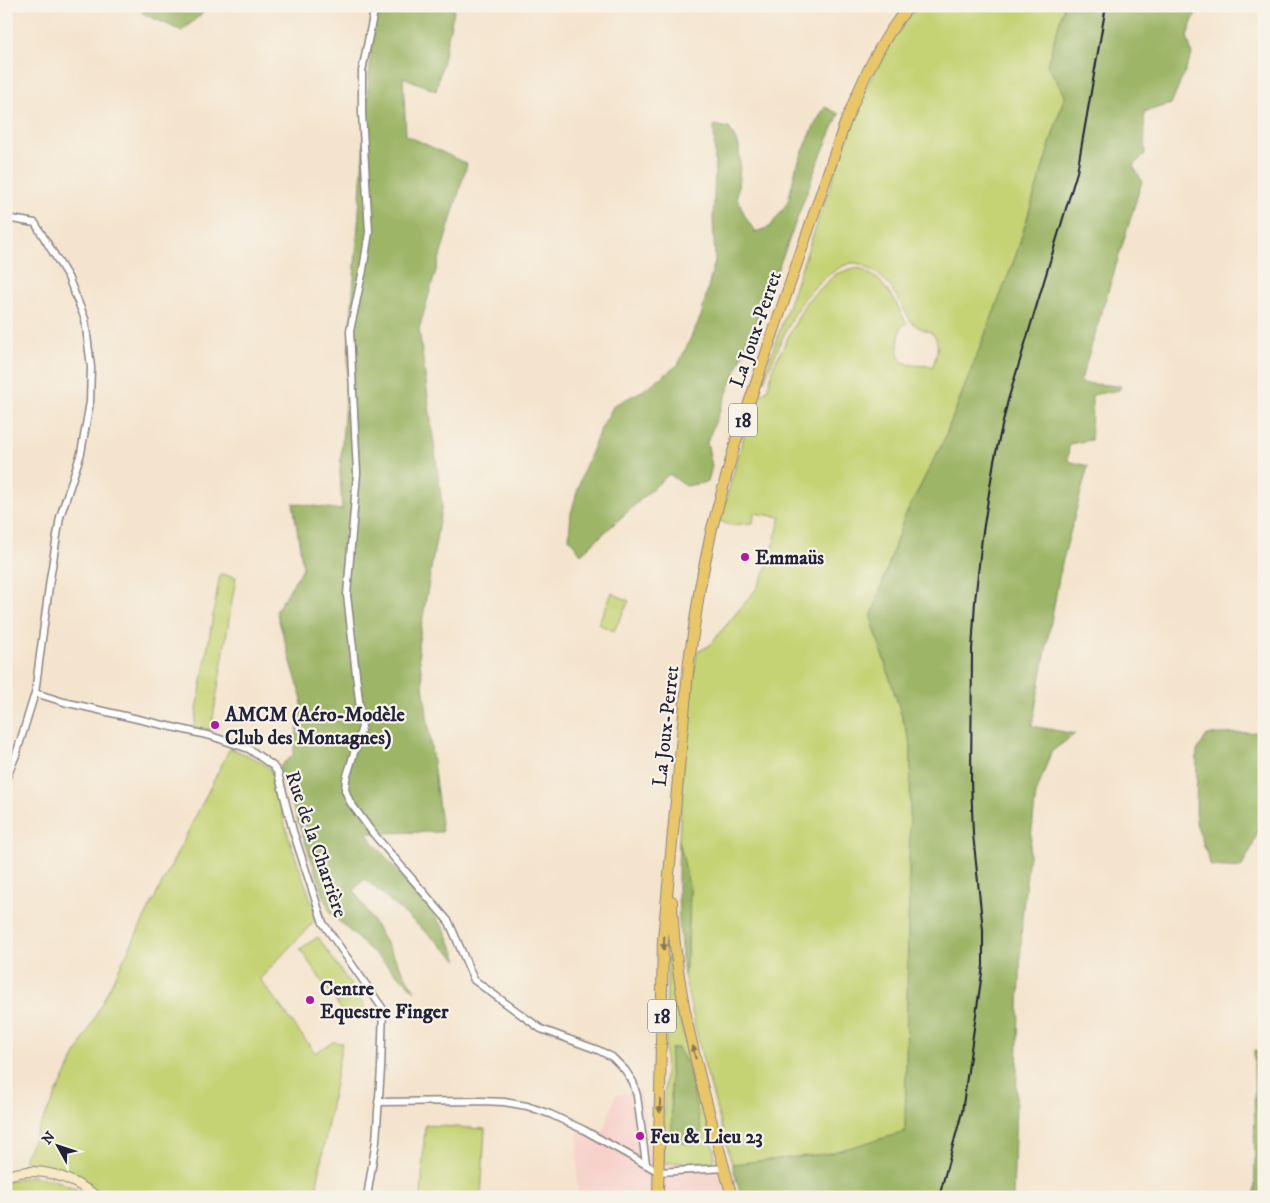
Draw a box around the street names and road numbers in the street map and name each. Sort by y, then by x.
street label: La Joux-Perret [725,268,788,391]
road number: 18 [729,404,757,436]
street label: La Joux-Perret [648,665,685,788]
street label: Rue de la Charrière [279,768,352,921]
road number: 18 [648,999,676,1032]

